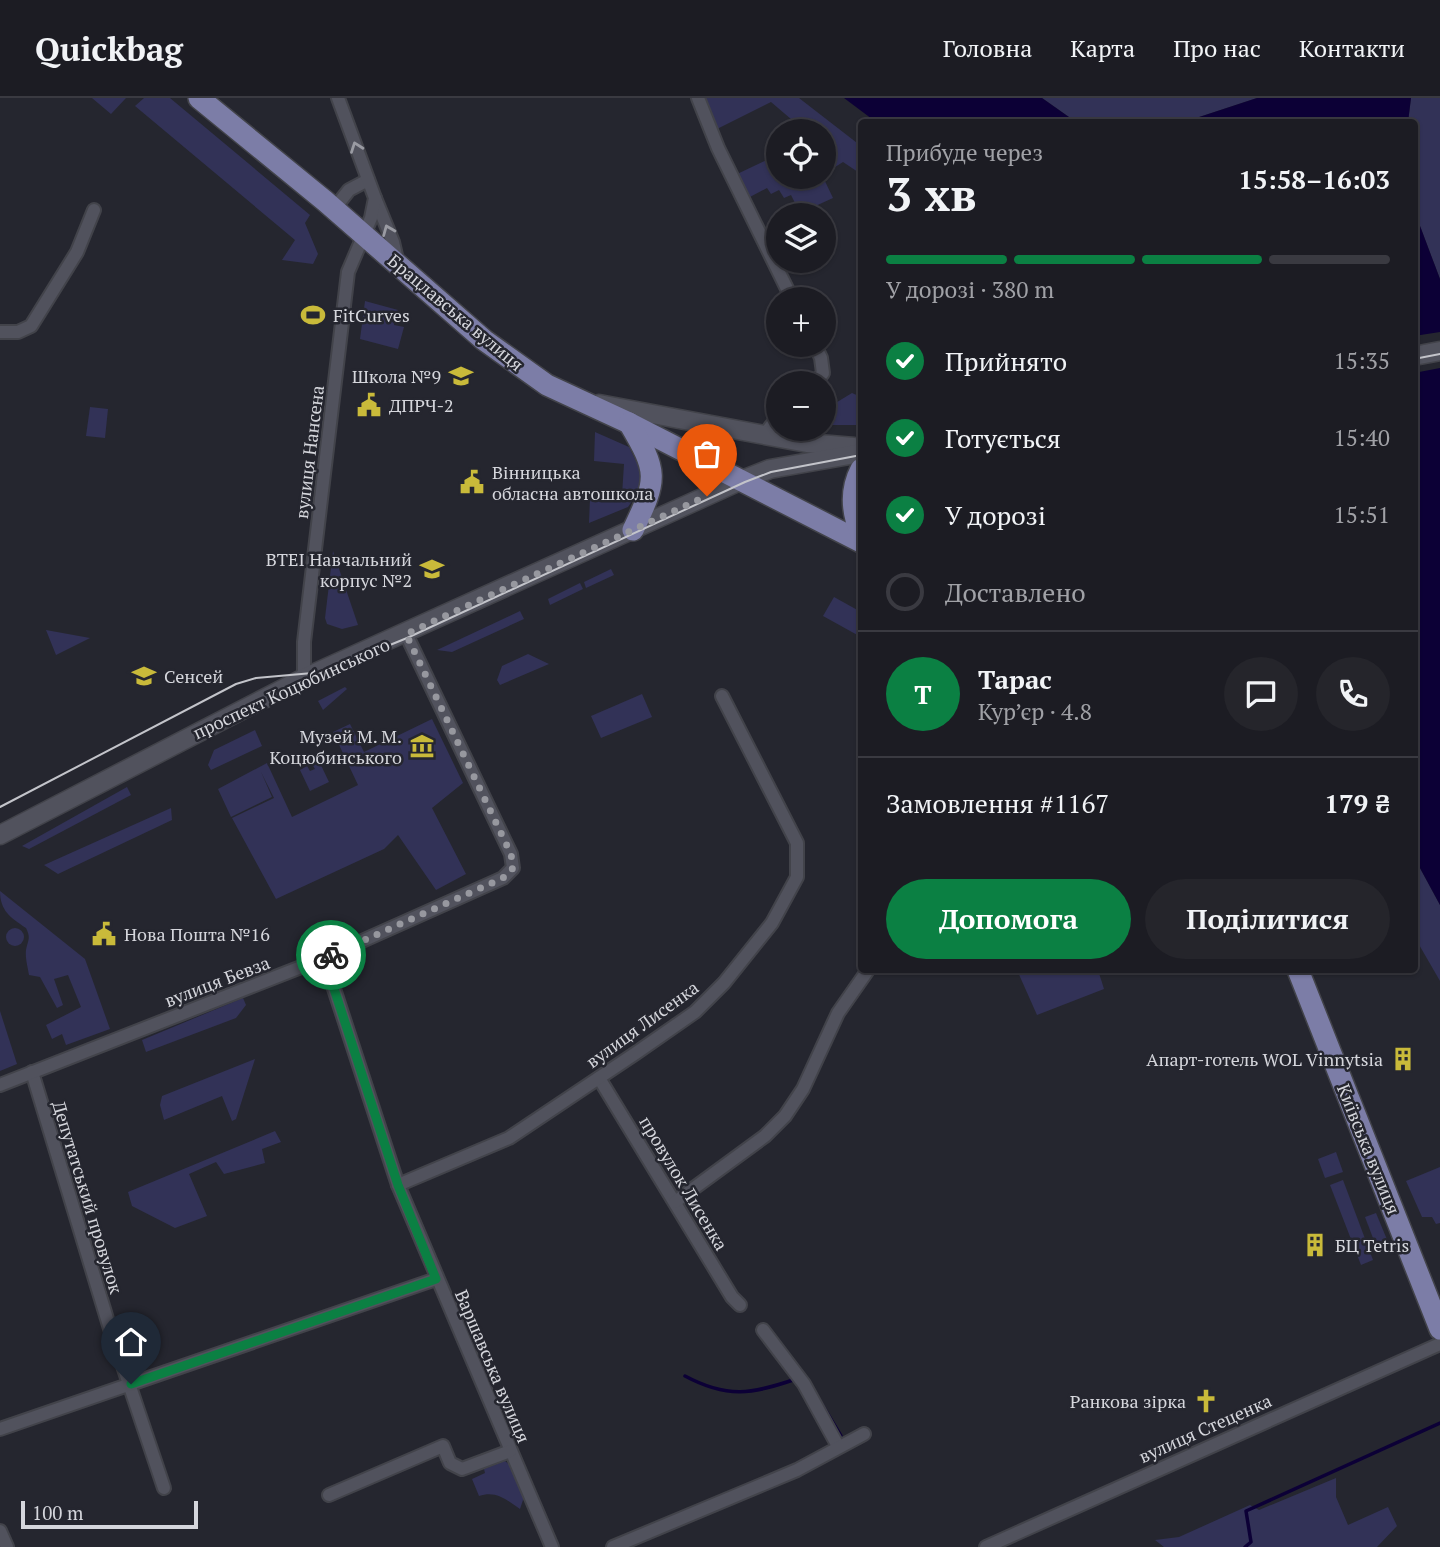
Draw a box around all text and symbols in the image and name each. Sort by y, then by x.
text: Quickbag [35,27,183,70]
text: Головна [943,32,1032,64]
text: Карта [1070,32,1135,64]
text: Про нас [1173,32,1261,64]
text: Контакти [1299,32,1405,64]
map controls [766,119,836,441]
button: locate [766,119,836,189]
text: Прибуде через [886,137,1043,168]
one-way arrow [350,142,364,154]
text: 15:58–16:03 [1238,162,1390,196]
text: 3 хв [886,163,977,224]
button: layers [766,203,836,273]
one-way arrow [383,225,397,237]
street label: Брацлавська вулиця [383,248,529,376]
text: У дорозі · 380 m [886,274,1054,305]
button: + [766,287,836,357]
sports icon: FitCurves [299,301,327,329]
place label: FitCurves [333,303,410,327]
icon: check [886,342,924,380]
text: Прийнято [945,344,1067,378]
text: 15:35 [1333,345,1390,376]
school or university icon: Школа №9 [447,362,475,390]
place label: Школа №9 [352,364,441,388]
button: − [766,371,836,441]
street label: вулиця Нансена [289,384,329,520]
public building icon: ДПРЧ-2 [355,391,383,419]
place label: ДПРЧ-2 [389,393,454,417]
icon: check [886,419,924,457]
text: Готується [945,421,1061,455]
text: 15:40 [1333,422,1390,453]
pin [677,424,737,496]
icon: bag [688,435,726,473]
place label: Вінницька обласна автошкола [492,460,653,505]
public building icon: Вінницька обласна автошкола [458,468,486,496]
icon: check [886,496,924,534]
text: У дорозі [945,498,1046,532]
text: 15:51 [1333,499,1390,530]
place label: ВТЕІ Навчальний корпус №2 [266,547,412,592]
school or university icon: ВТЕІ Навчальний корпус №2 [418,555,446,583]
text: Доставлено [945,575,1086,609]
street label: проспект Коцюбинського [189,632,393,744]
button: chat [1224,657,1298,731]
button: phone [1316,657,1390,731]
school or university icon: Сенсей [130,662,158,690]
text: Тарас [978,662,1052,696]
place label: Сенсей [164,664,223,688]
text: Т [914,677,932,711]
text: Кур’єр · 4.8 [978,696,1092,727]
place label: Музей М. М. Коцюбинського [269,724,402,769]
museum icon: Музей М. М. Коцюбинського [408,732,436,760]
text: Замовлення #1167 [886,786,1109,820]
text: 179 ₴ [1324,786,1390,820]
button: Допомога [886,879,1131,959]
button: Поділитися [1145,879,1390,959]
public building icon: Нова Пошта №16 [90,920,118,948]
courier [296,920,366,990]
place label: Нова Пошта №16 [124,922,270,946]
icon: bike [312,936,350,974]
street label: вулиця Бевза [161,950,273,1012]
street label: вулиця Лисенка [581,975,703,1073]
building icon: Апарт-готель WOL Vinnytsia [1389,1045,1417,1073]
place label: Апарт-готель WOL Vinnytsia [1146,1047,1383,1071]
street label: Київська вулиця [1332,1080,1406,1218]
street label: Депутатський провулок [47,1098,129,1297]
street label: провулок Лисенка [634,1111,734,1255]
building icon: БЦ Tetris [1301,1231,1329,1259]
place label: БЦ Tetris [1335,1233,1409,1257]
street label: Варшавська вулиця [450,1286,536,1446]
pin [101,1312,161,1384]
icon: home [112,1323,150,1361]
church icon: Ранкова зірка [1192,1387,1220,1415]
street label: вулиця Стеценка [1135,1388,1275,1468]
place label: Ранкова зірка [1070,1389,1186,1413]
scale bar [21,1498,198,1530]
text: 100 m [32,1500,83,1525]

